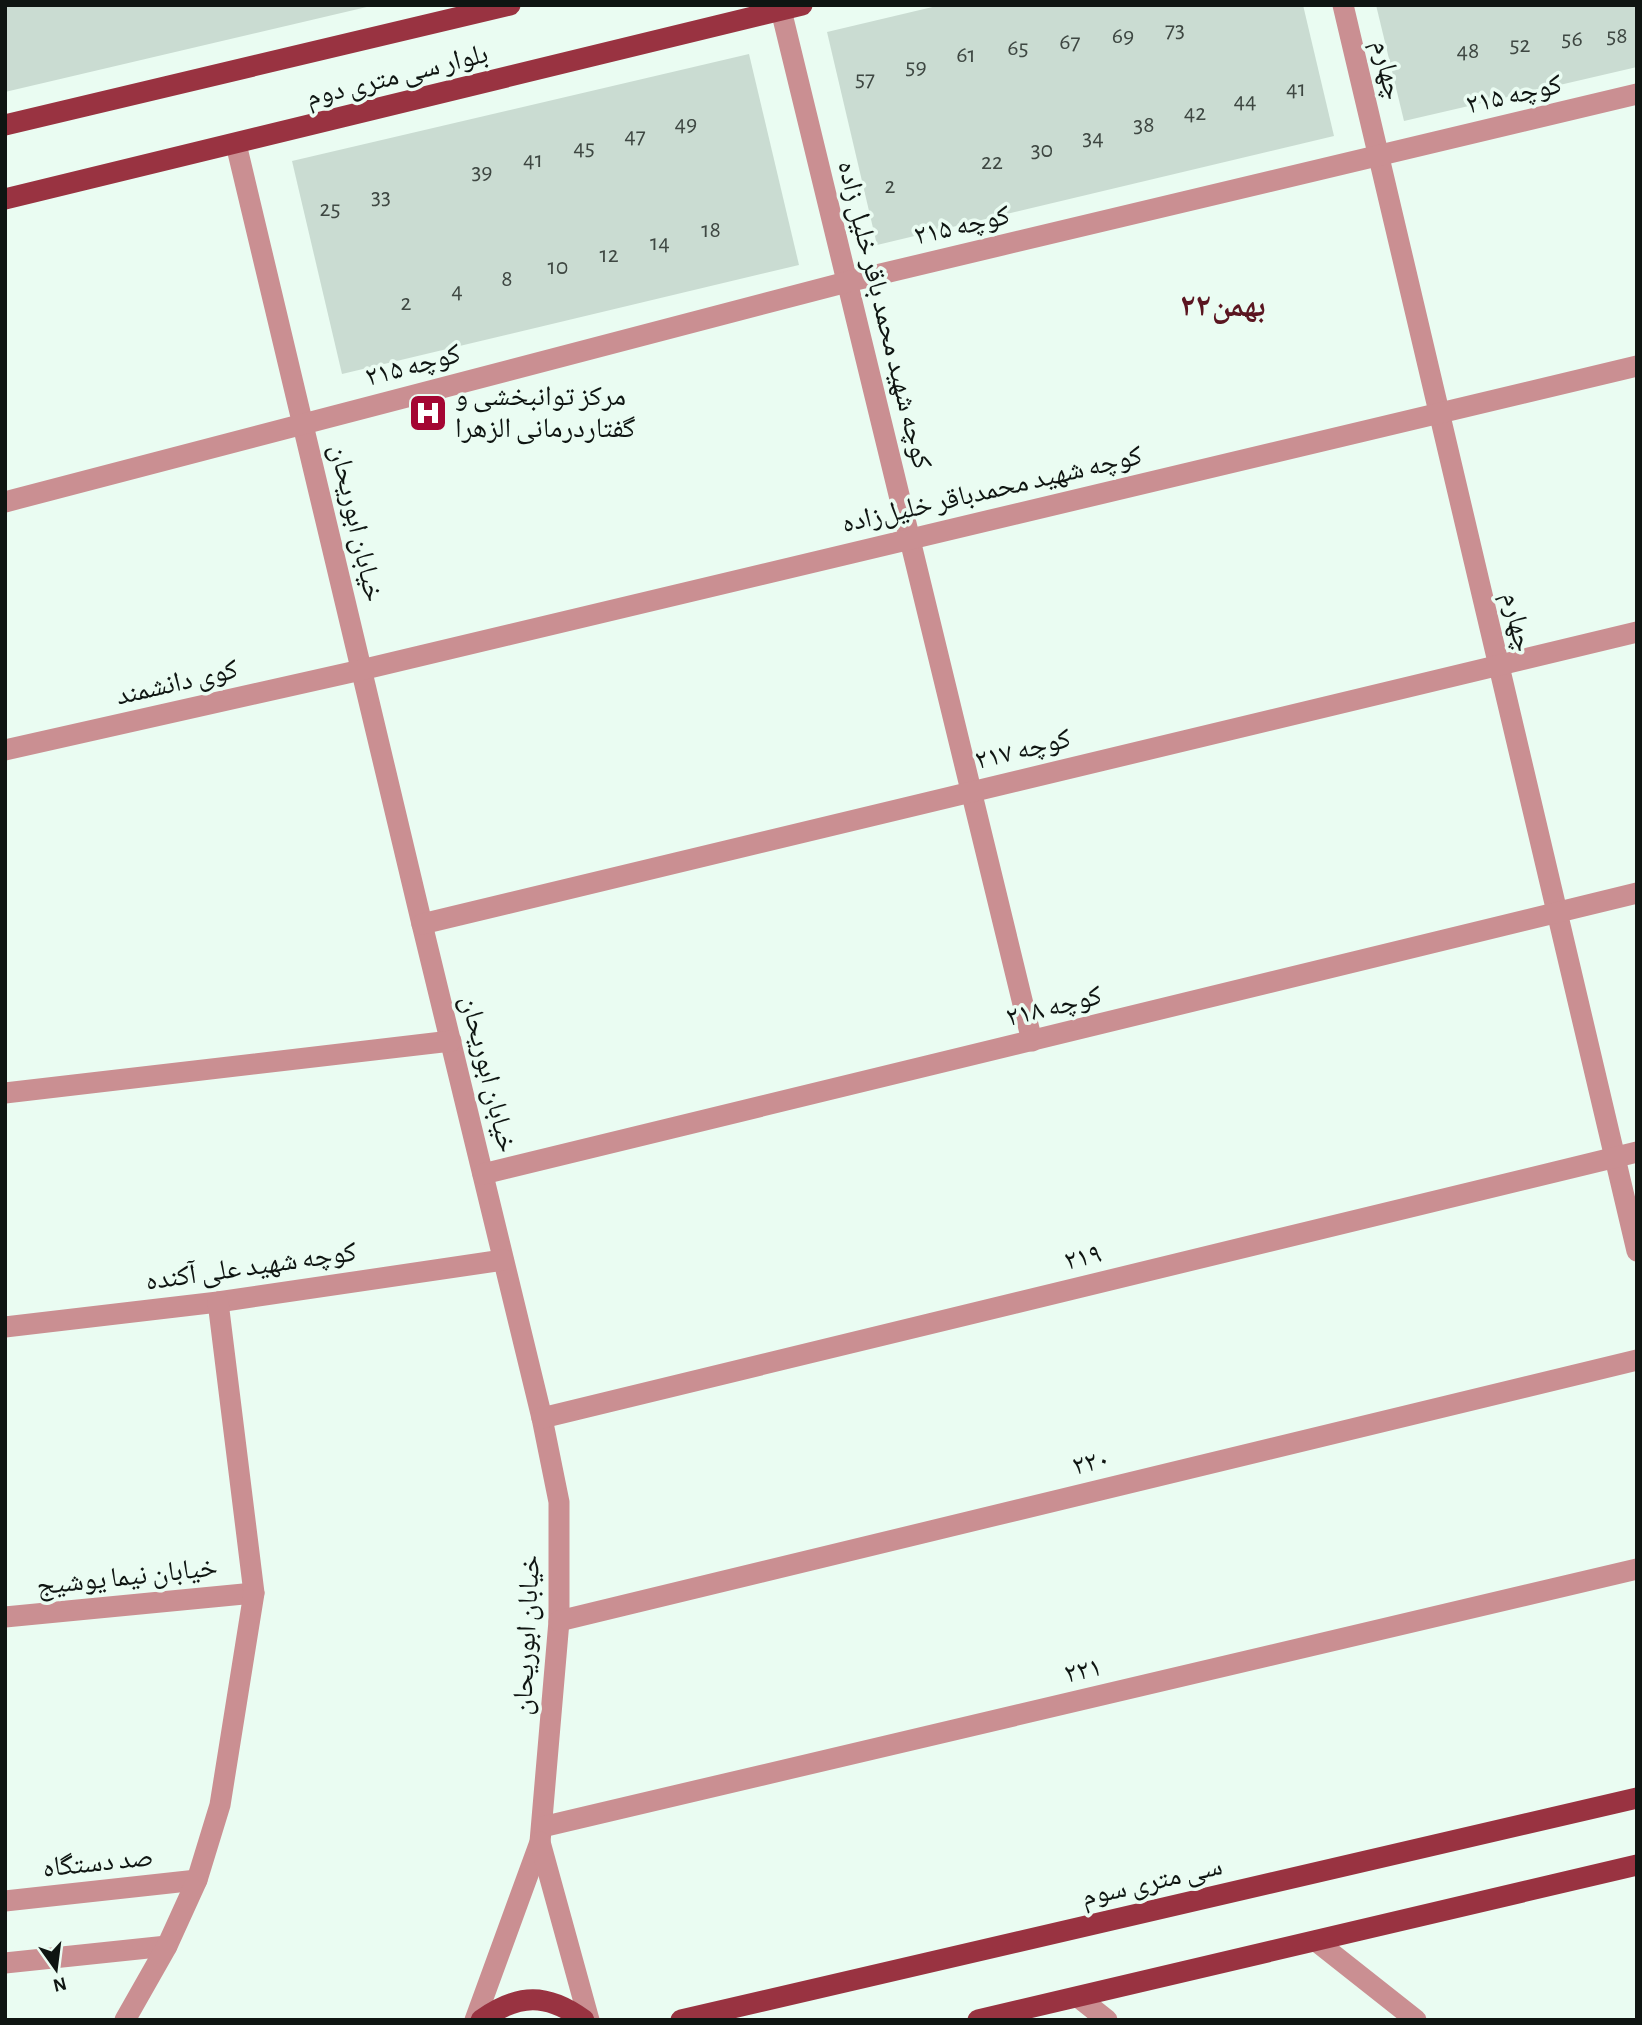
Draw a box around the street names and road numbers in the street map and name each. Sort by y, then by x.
street label: چهارم [1364,38,1407,103]
street label: بلوار سی متری دوم [303,40,492,115]
street label: کوچه ۲۱۵ [1463,70,1565,120]
street label: کوچه شهید محمد باقر خلیل زاده [830,158,936,473]
street label: کوچه ۲۱۵ [911,201,1013,251]
street label: کوچه ۲۱۵ [362,340,464,393]
street label: خیابان ابوریحان [323,442,388,605]
street label: کوچه شهید محمدباقر خلیل‌زاده [839,442,1146,540]
street label: چهارم [1494,590,1537,655]
street label: کوی دانشمند [113,655,241,712]
street label: کوچه ۲۱۷ [972,725,1074,776]
street label: کوچه ۲۱۸ [1003,982,1105,1033]
street label: خیابان ابوریحان [454,993,521,1156]
street label: کوچه شهید علی آکنده [143,1237,359,1298]
street label: ۲۱۹ [1061,1240,1105,1276]
street label: ۲۲۰ [1069,1445,1113,1481]
street label: خیابان نیما یوشیج [35,1554,219,1602]
street label: خیابان ابوریحان [509,1554,546,1716]
street label: ۲۲۱ [1061,1653,1105,1689]
street label: صد دستگاه [41,1843,155,1883]
street label: سی متری سوم [1079,1852,1226,1915]

